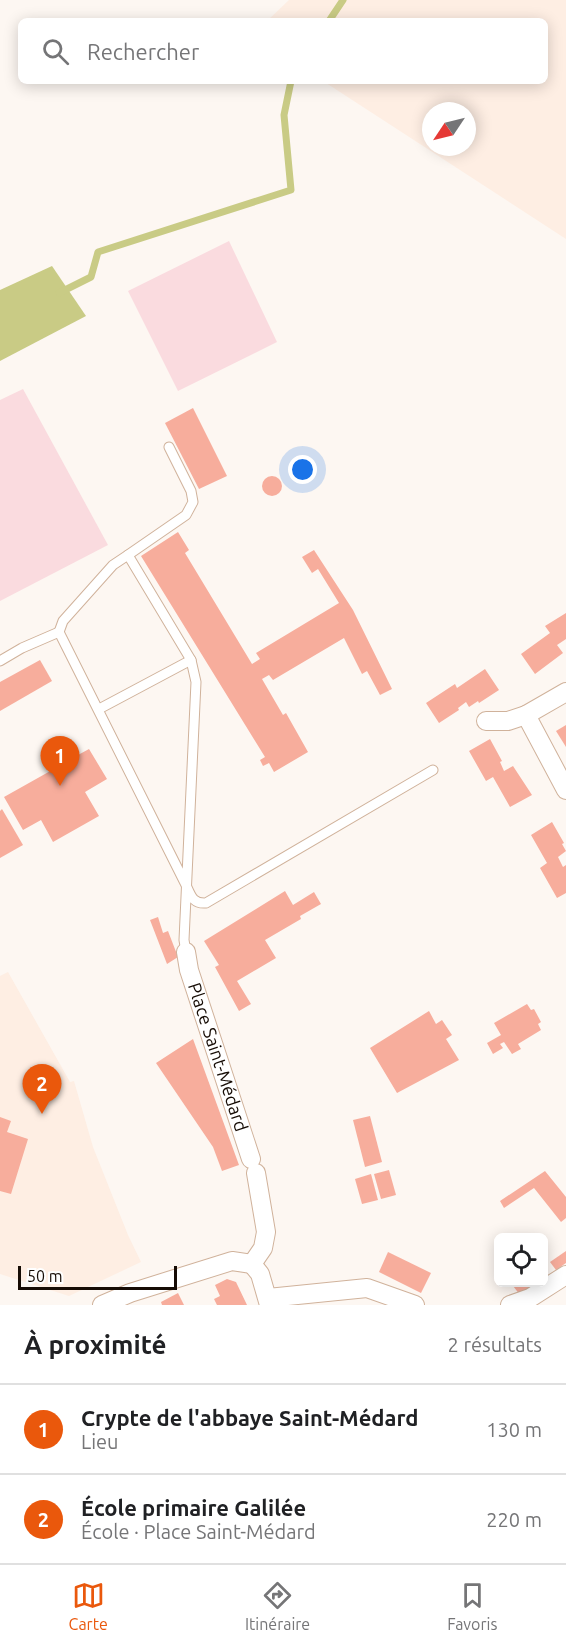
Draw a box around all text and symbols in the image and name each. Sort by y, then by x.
search box [18,18,548,84]
icon: search [39,35,72,68]
text: Rechercher [87,39,199,64]
north arrow [422,102,476,156]
your location [288,455,317,484]
pin: 1 [40,736,80,786]
street label: Place Saint-Médard [185,980,252,1134]
pin: 2 [22,1064,62,1114]
map controls [494,1233,548,1287]
button: locate [494,1233,548,1287]
scale bar [18,1263,177,1290]
text: 50 m [27,1267,63,1285]
text: À proximité [24,1330,166,1359]
text: 2 résultats [448,1333,542,1356]
text: Crypte de l'abbaye Saint-Médard [81,1405,419,1430]
text: 1 [38,1418,49,1441]
text: 130 m [486,1418,542,1441]
text: Lieu [81,1430,119,1453]
text: École primaire Galilée [81,1495,306,1520]
text: 2 [38,1508,49,1531]
text: 220 m [486,1508,542,1531]
text: École · Place Saint-Médard [81,1520,316,1543]
tab: Carte [69,1579,108,1633]
tab: Itinéraire [245,1579,310,1633]
tab: Favoris [447,1579,497,1633]

